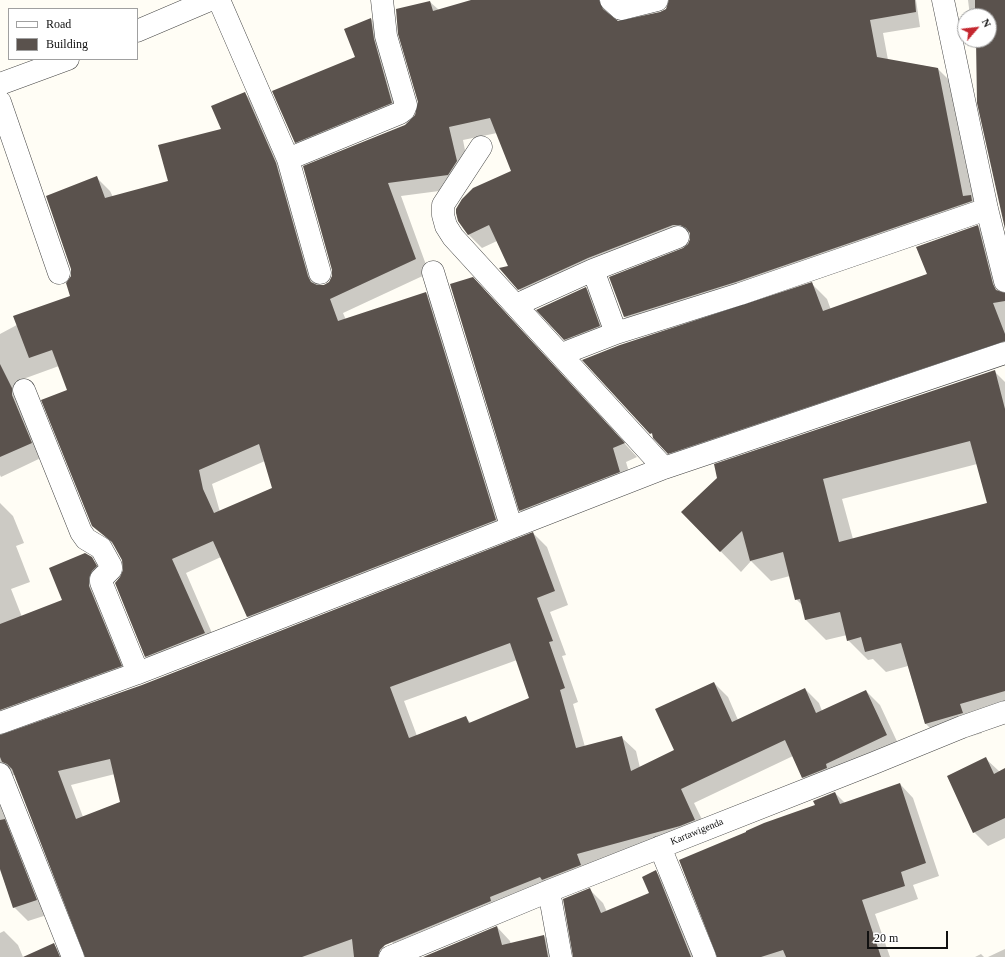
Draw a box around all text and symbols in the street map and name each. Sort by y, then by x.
legend [8,8,138,60]
north arrow [957,8,997,48]
text: Road [46,17,71,31]
text: N [980,17,994,29]
text: Building [46,37,88,51]
street label: Kartawigenda [669,816,725,848]
scale bar [869,923,950,949]
text: 20 m [874,931,898,945]

